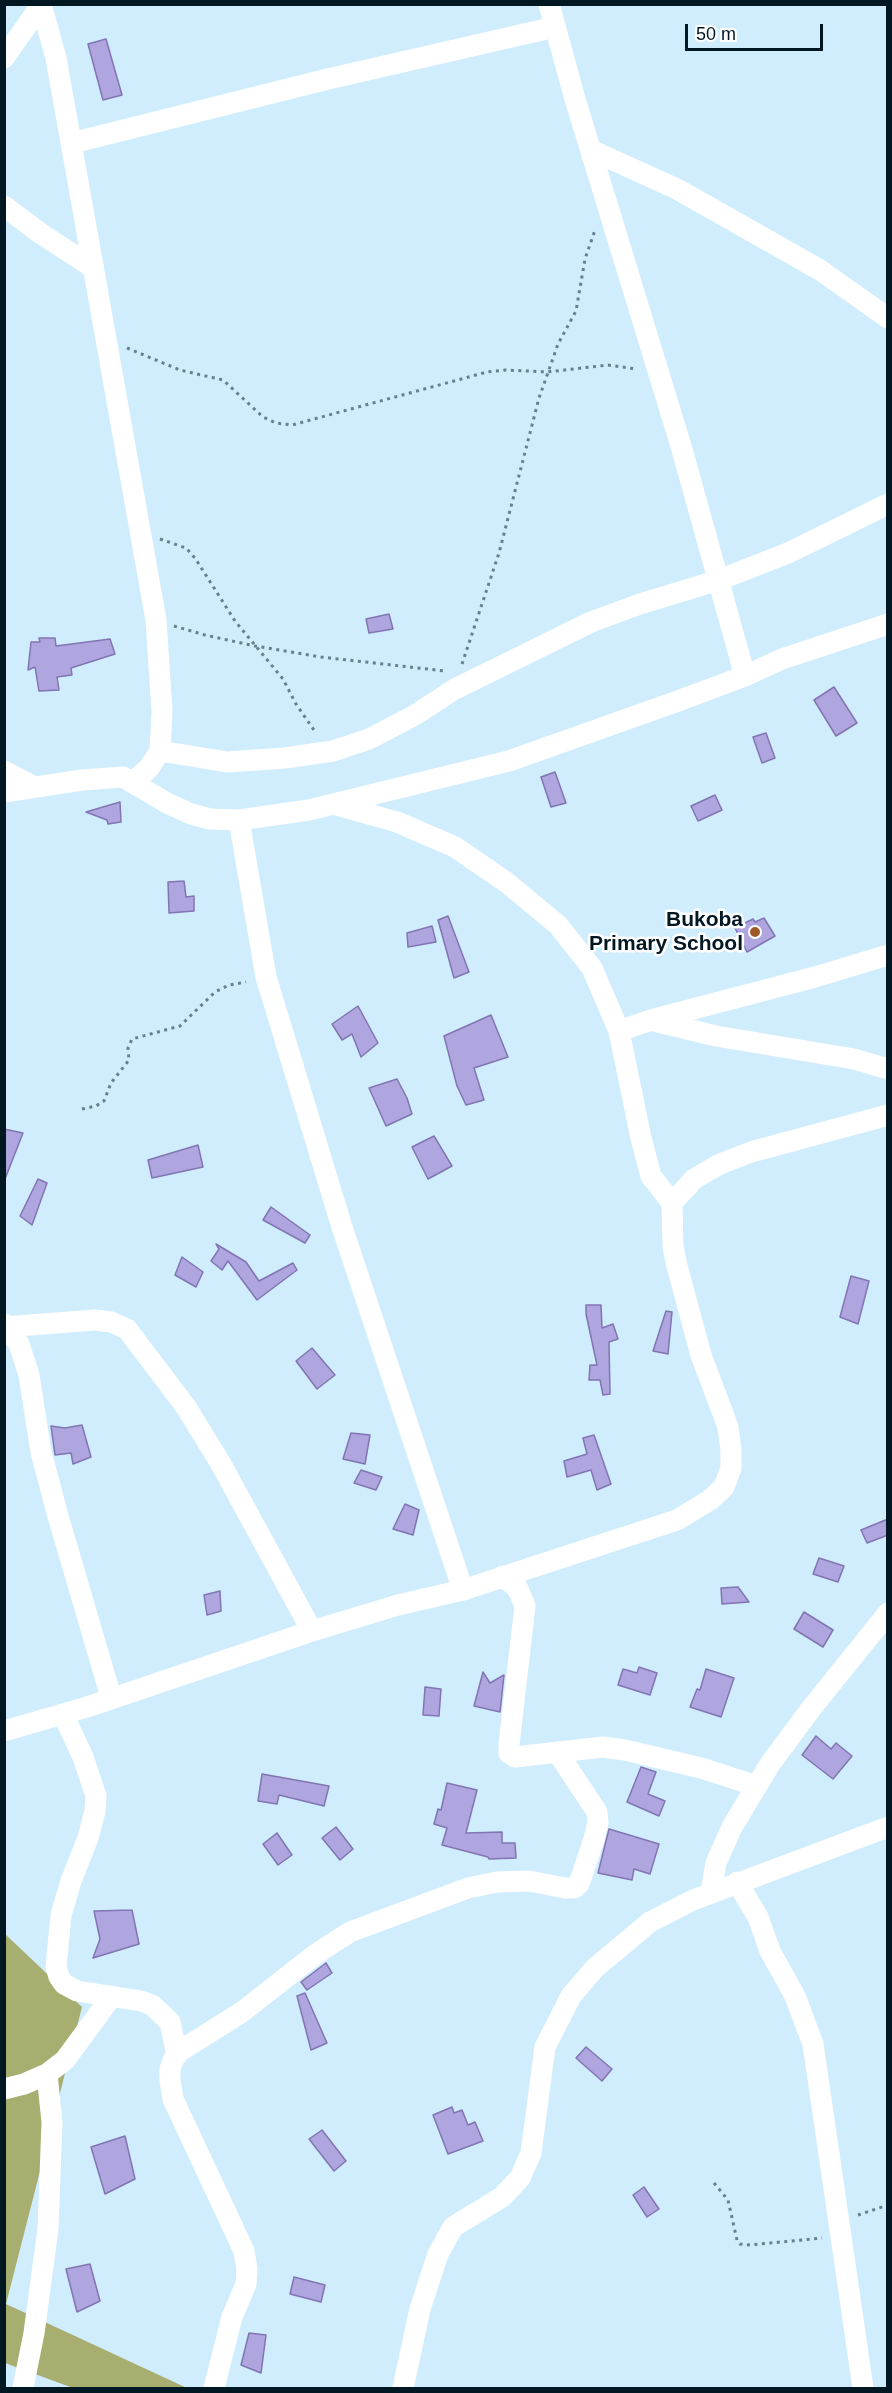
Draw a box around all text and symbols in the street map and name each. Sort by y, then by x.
scale bar [688,12,826,50]
text: 50 m [696,24,736,44]
place label: Bukoba Primary School [589,907,743,957]
marker: Bukoba Primary School [748,925,762,939]

